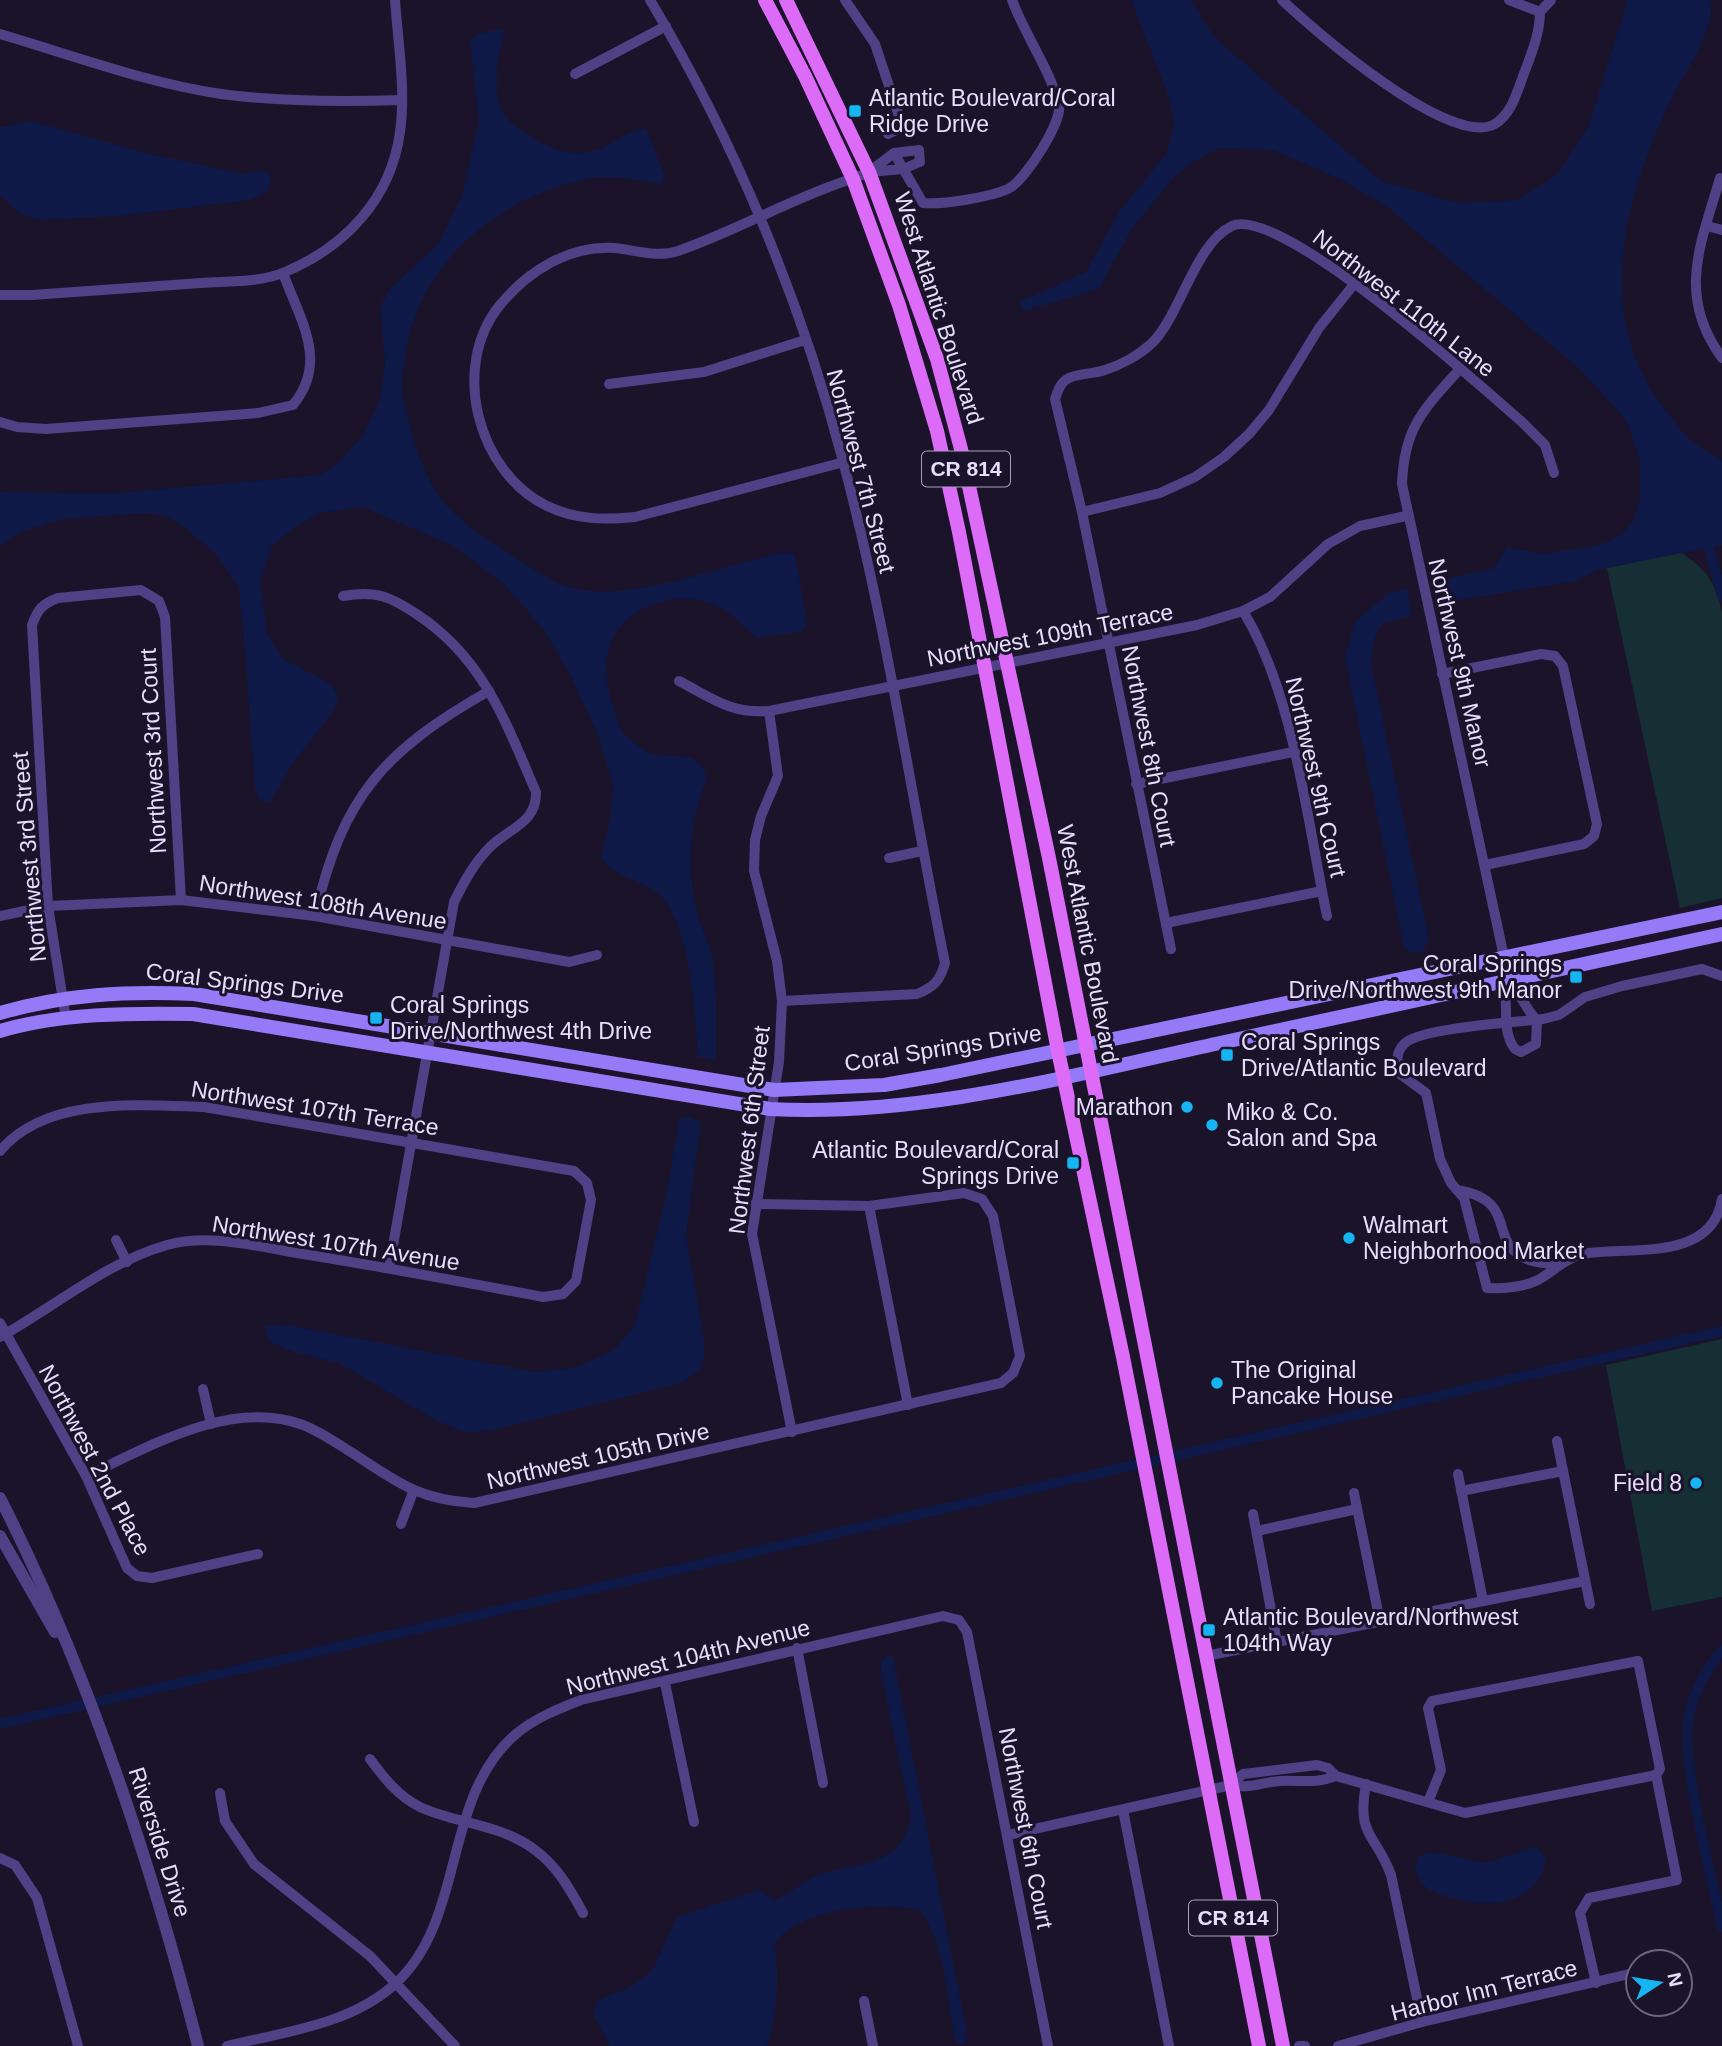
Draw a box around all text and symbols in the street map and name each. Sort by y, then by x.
place label: Atlantic Boulevard/Coral Ridge Drive [869,85,1116,137]
marker: Atlantic Boulevard/Coral Ridge Drive [847,103,863,119]
street label: West Atlantic Boulevard [889,189,989,427]
street label: Northwest 110th Lane [1308,224,1500,382]
street label: Northwest 7th Street [821,366,901,576]
road number: CR 814 [922,452,1010,486]
street label: Northwest 9th Manor [1423,556,1497,770]
street label: Northwest 109th Terrace [925,598,1175,672]
street label: Northwest 8th Court [1117,643,1181,849]
street label: Northwest 3rd Court [135,647,171,854]
street label: Northwest 9th Court [1280,674,1352,880]
street label: Northwest 3rd Street [7,750,51,963]
street label: West Atlantic Boulevard [1052,823,1124,1065]
street label: Northwest 108th Avenue [197,870,449,934]
place label: Coral Springs Drive/Northwest 9th Manor [1288,951,1562,1003]
street label: Coral Springs Drive [144,958,346,1008]
marker: Coral Springs Drive/Northwest 9th Manor [1568,969,1584,985]
place label: Coral Springs Drive/Northwest 4th Drive [390,992,652,1044]
marker: Coral Springs Drive/Northwest 4th Drive [368,1010,384,1026]
street label: Coral Springs Drive [842,1020,1044,1076]
street label: Northwest 6th Street [723,1024,775,1236]
place label: Coral Springs Drive/Atlantic Boulevard [1241,1029,1486,1081]
marker: Coral Springs Drive/Atlantic Boulevard [1219,1047,1235,1063]
street label: Northwest 107th Terrace [189,1076,441,1140]
place label: Marathon [1076,1094,1173,1120]
marker: Marathon [1179,1099,1195,1115]
place label: Miko & Co. Salon and Spa [1226,1099,1377,1151]
marker: Miko & Co. Salon and Spa [1204,1117,1220,1133]
place label: Atlantic Boulevard/Coral Springs Drive [812,1137,1059,1189]
marker: Atlantic Boulevard/Coral Springs Drive [1065,1155,1081,1171]
street label: Northwest 107th Avenue [210,1211,462,1275]
place label: Walmart Neighborhood Market [1363,1212,1585,1264]
marker: Walmart Neighborhood Market [1341,1230,1357,1246]
place label: The Original Pancake House [1231,1357,1393,1409]
street label: Northwest 2nd Place [34,1360,156,1560]
marker: The Original Pancake House [1209,1375,1225,1391]
street label: Northwest 105th Drive [484,1418,712,1494]
place label: Field 8 [1613,1470,1682,1496]
marker: Field 8 [1688,1475,1704,1491]
place label: Atlantic Boulevard/Northwest 104th Way [1223,1604,1519,1656]
street label: Northwest 104th Avenue [563,1614,813,1700]
marker: Atlantic Boulevard/Northwest 104th Way [1201,1622,1217,1638]
street label: Northwest 6th Court [994,1725,1058,1931]
street label: Riverside Drive [124,1764,196,1920]
road number: CR 814 [1189,1900,1277,1936]
north arrow [1624,1948,1694,2018]
street label: Harbor Inn Terrace [1388,1954,1580,2026]
text: N [1663,1971,1687,1988]

